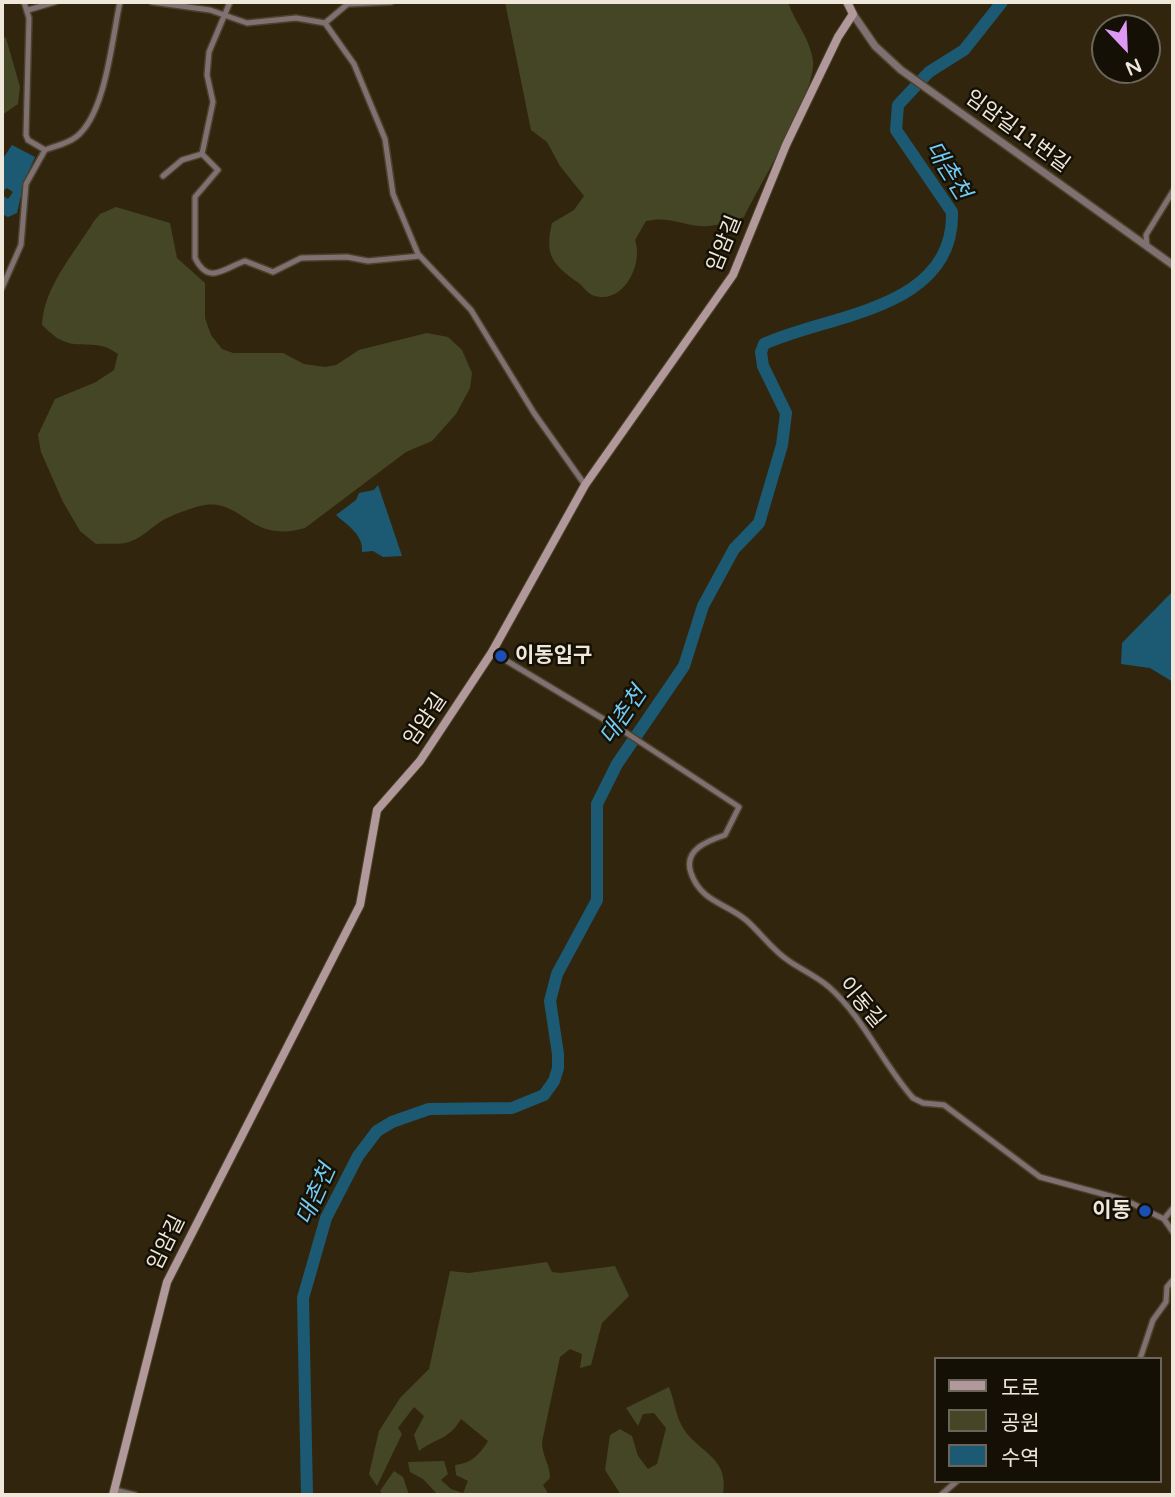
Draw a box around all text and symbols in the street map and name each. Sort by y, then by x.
north arrow [1091,14,1161,84]
text: N [1122,53,1145,80]
street label: 임암길11번길 [960,86,1074,178]
water label: 대촌천 [918,137,976,205]
street label: 임암길 [702,212,748,276]
place label: 이동입구 [515,643,592,669]
marker: 이동입구 [493,648,509,664]
water label: 대촌천 [595,682,653,750]
street label: 임암길 [399,689,453,751]
street label: 이동길 [833,973,889,1033]
water label: 대촌천 [291,1160,343,1230]
place label: 이동 [1092,1198,1131,1224]
marker: 이동 [1137,1203,1153,1219]
street label: 임암길 [143,1211,191,1275]
legend [934,1357,1161,1483]
text: 도로 [1001,1376,1040,1401]
text: 공원 [1001,1411,1040,1436]
text: 수역 [1001,1446,1040,1471]

